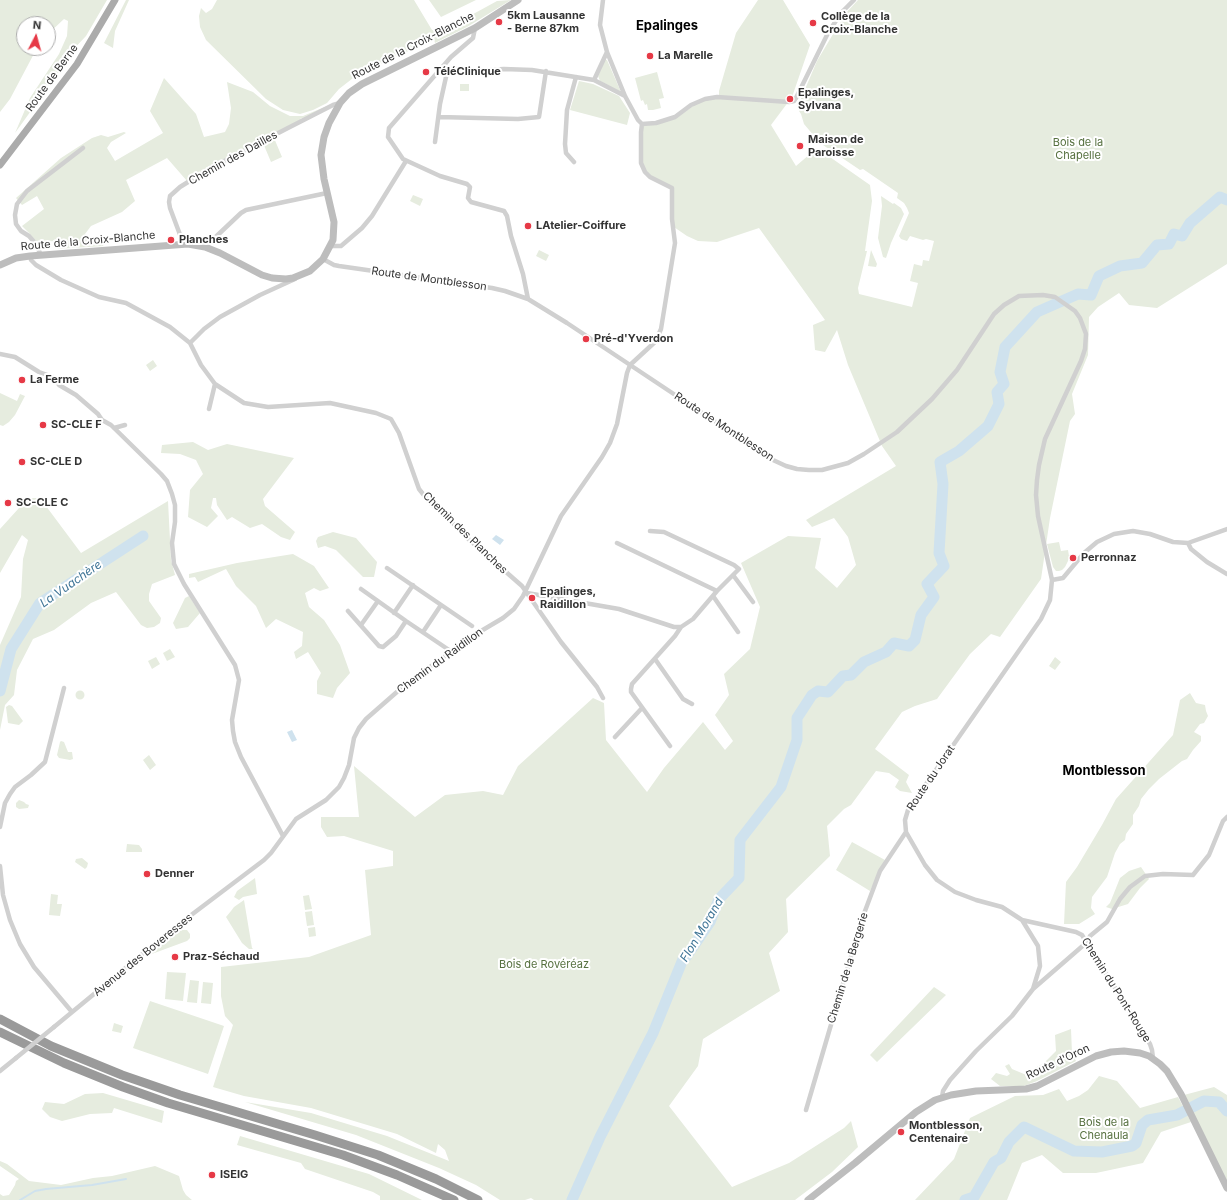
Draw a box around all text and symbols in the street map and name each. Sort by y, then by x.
street label: Route de la Croix-Blanche [350,9,476,83]
place label: 5km Lausanne - Berne 87km [507,9,585,35]
place label: Collège de la Croix-Blanche [821,10,898,36]
north arrow [16,16,56,56]
marker: 5km Lausanne - Berne 87km [494,17,504,27]
text: N [32,18,42,32]
district label: Epalinges [636,18,698,34]
marker: Collège de la Croix-Blanche [808,18,818,28]
street label: Route de Berne [23,42,81,114]
place label: La Marelle [658,49,713,63]
marker: La Marelle [645,51,655,61]
place label: TéléClinique [434,65,501,79]
marker: TéléClinique [421,67,431,77]
place label: Epalinges, Sylvana [798,86,854,112]
marker: Epalinges, Sylvana [785,94,795,104]
street label: Chemin des Dailles [186,128,280,188]
place label: Maison de Paroisse [808,133,863,159]
park label: Bois de la Chapelle [1053,136,1103,162]
marker: Maison de Paroisse [795,141,805,151]
place label: LAtelier-Coiffure [536,219,626,233]
marker: LAtelier-Coiffure [523,221,533,231]
street label: Route de la Croix-Blanche [20,229,156,253]
place label: Planches [179,233,228,247]
marker: Planches [166,235,176,245]
street label: Route de Montblesson [370,264,488,294]
place label: Pré-d'Yverdon [594,332,673,346]
marker: Pré-d'Yverdon [581,334,591,344]
place label: La Ferme [30,373,79,387]
marker: La Ferme [17,375,27,385]
street label: Route de Montblesson [672,390,776,464]
place label: SC-CLE F [51,418,102,432]
marker: SC-CLE F [38,420,48,430]
place label: SC-CLE D [30,455,82,469]
marker: SC-CLE D [17,457,27,467]
street label: Chemin des Planches [420,489,510,577]
place label: SC-CLE C [16,496,68,510]
marker: SC-CLE C [3,498,13,508]
place label: Perronnaz [1081,551,1136,565]
marker: Perronnaz [1068,553,1078,563]
water label: La Vuachère [37,557,105,611]
place label: Epalinges, Raidillon [540,585,596,611]
marker: Epalinges, Raidillon [527,593,537,603]
street label: Chemin du Raidillon [395,625,485,697]
street label: Route du Jorat [904,743,958,813]
district label: Montblesson [1062,763,1146,779]
place label: Denner [155,867,194,881]
marker: Denner [142,869,152,879]
water label: Flon Morand [677,896,727,964]
street label: Avenue des Boveresses [91,911,195,999]
street label: Chemin de la Bergerie [825,911,871,1025]
street label: Chemin du Pont-Rouge [1078,935,1154,1045]
place label: Praz-Séchaud [183,950,260,964]
marker: Praz-Séchaud [170,952,180,962]
park label: Bois de Rovéréaz [499,958,589,972]
street label: Route d'Oron [1024,1042,1092,1082]
park label: Bois de la Chenaula [1079,1116,1129,1142]
place label: Montblesson, Centenaire [909,1119,983,1145]
marker: Montblesson, Centenaire [896,1127,906,1137]
place label: ISEIG [220,1168,248,1182]
marker: ISEIG [207,1170,217,1180]

